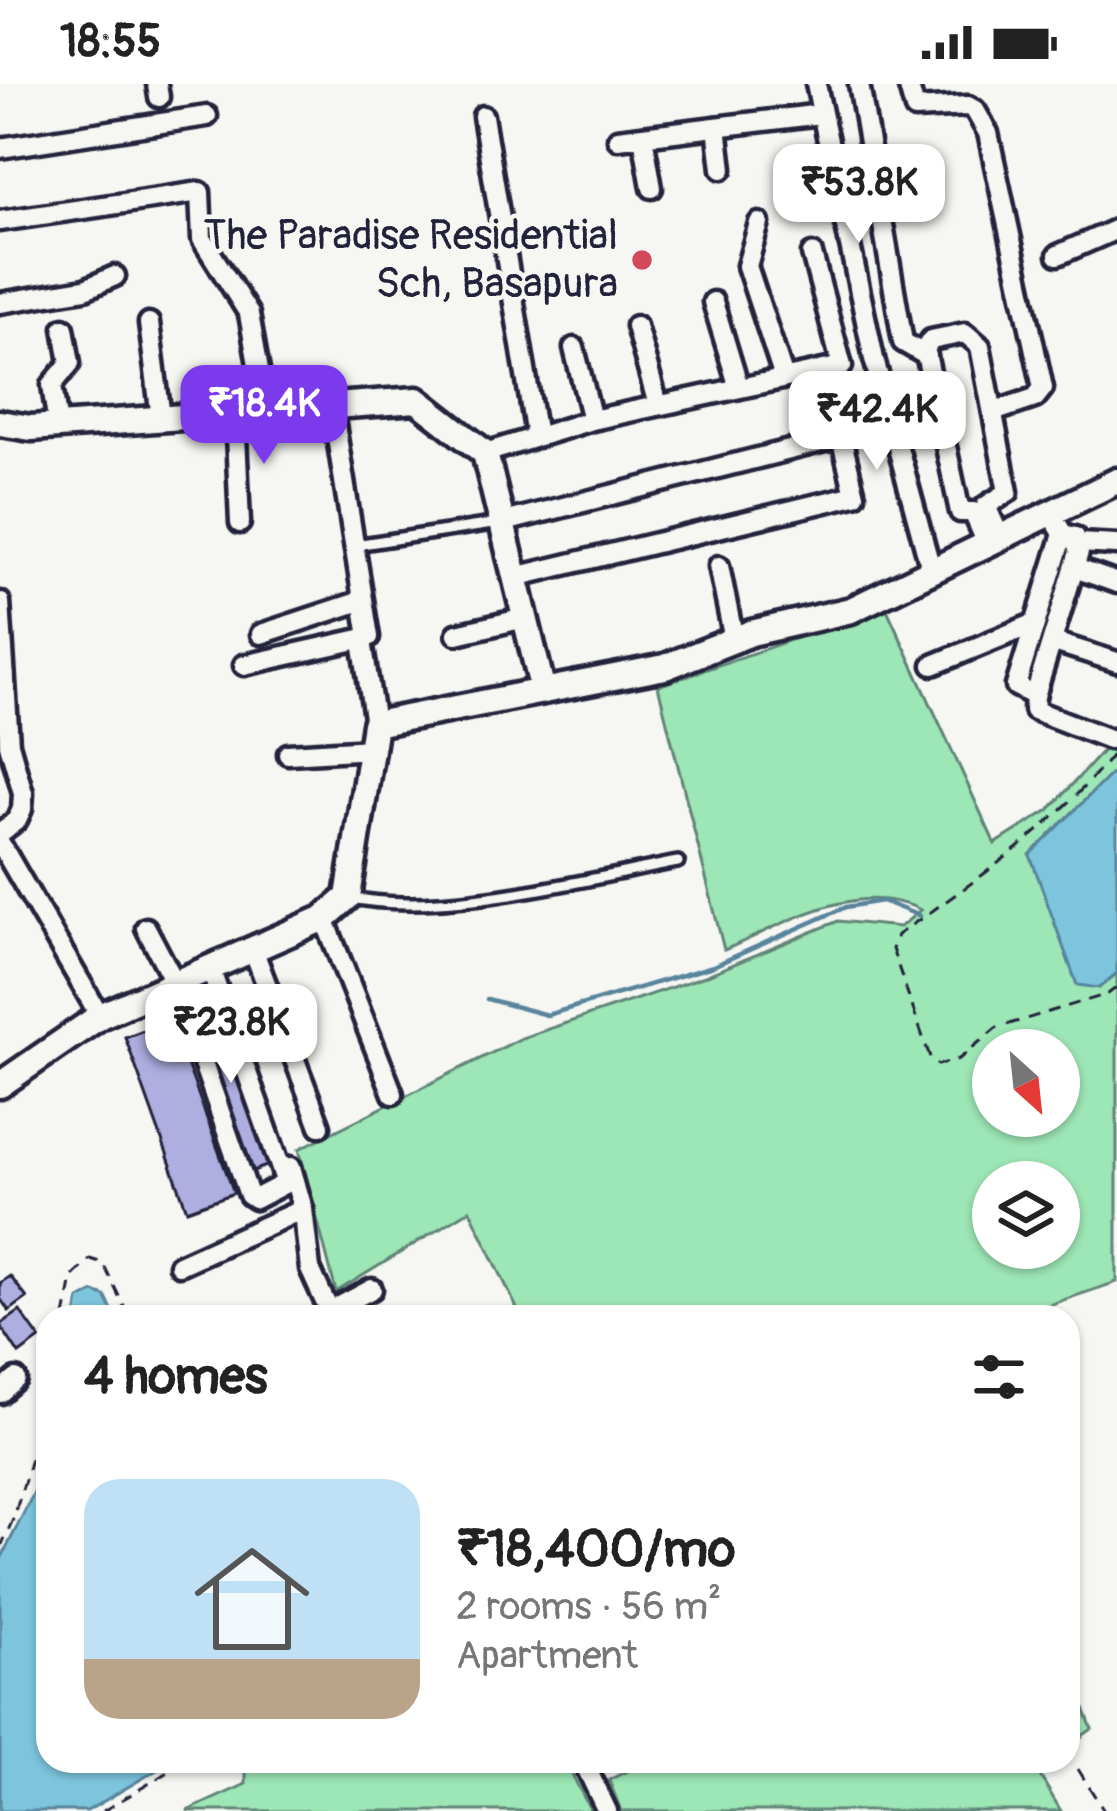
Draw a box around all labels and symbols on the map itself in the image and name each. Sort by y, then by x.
pin: ₹53.8K [761,144,957,246]
place label: The Paradise Residential Sch, Basapura [204,210,618,310]
marker: The Paradise Residential Sch, Basapura [629,247,655,273]
pin: ₹18.4K [166,365,362,467]
pin: ₹42.4K [779,371,975,473]
pin: ₹23.8K [133,984,329,1086]
north arrow [972,1029,1080,1137]

